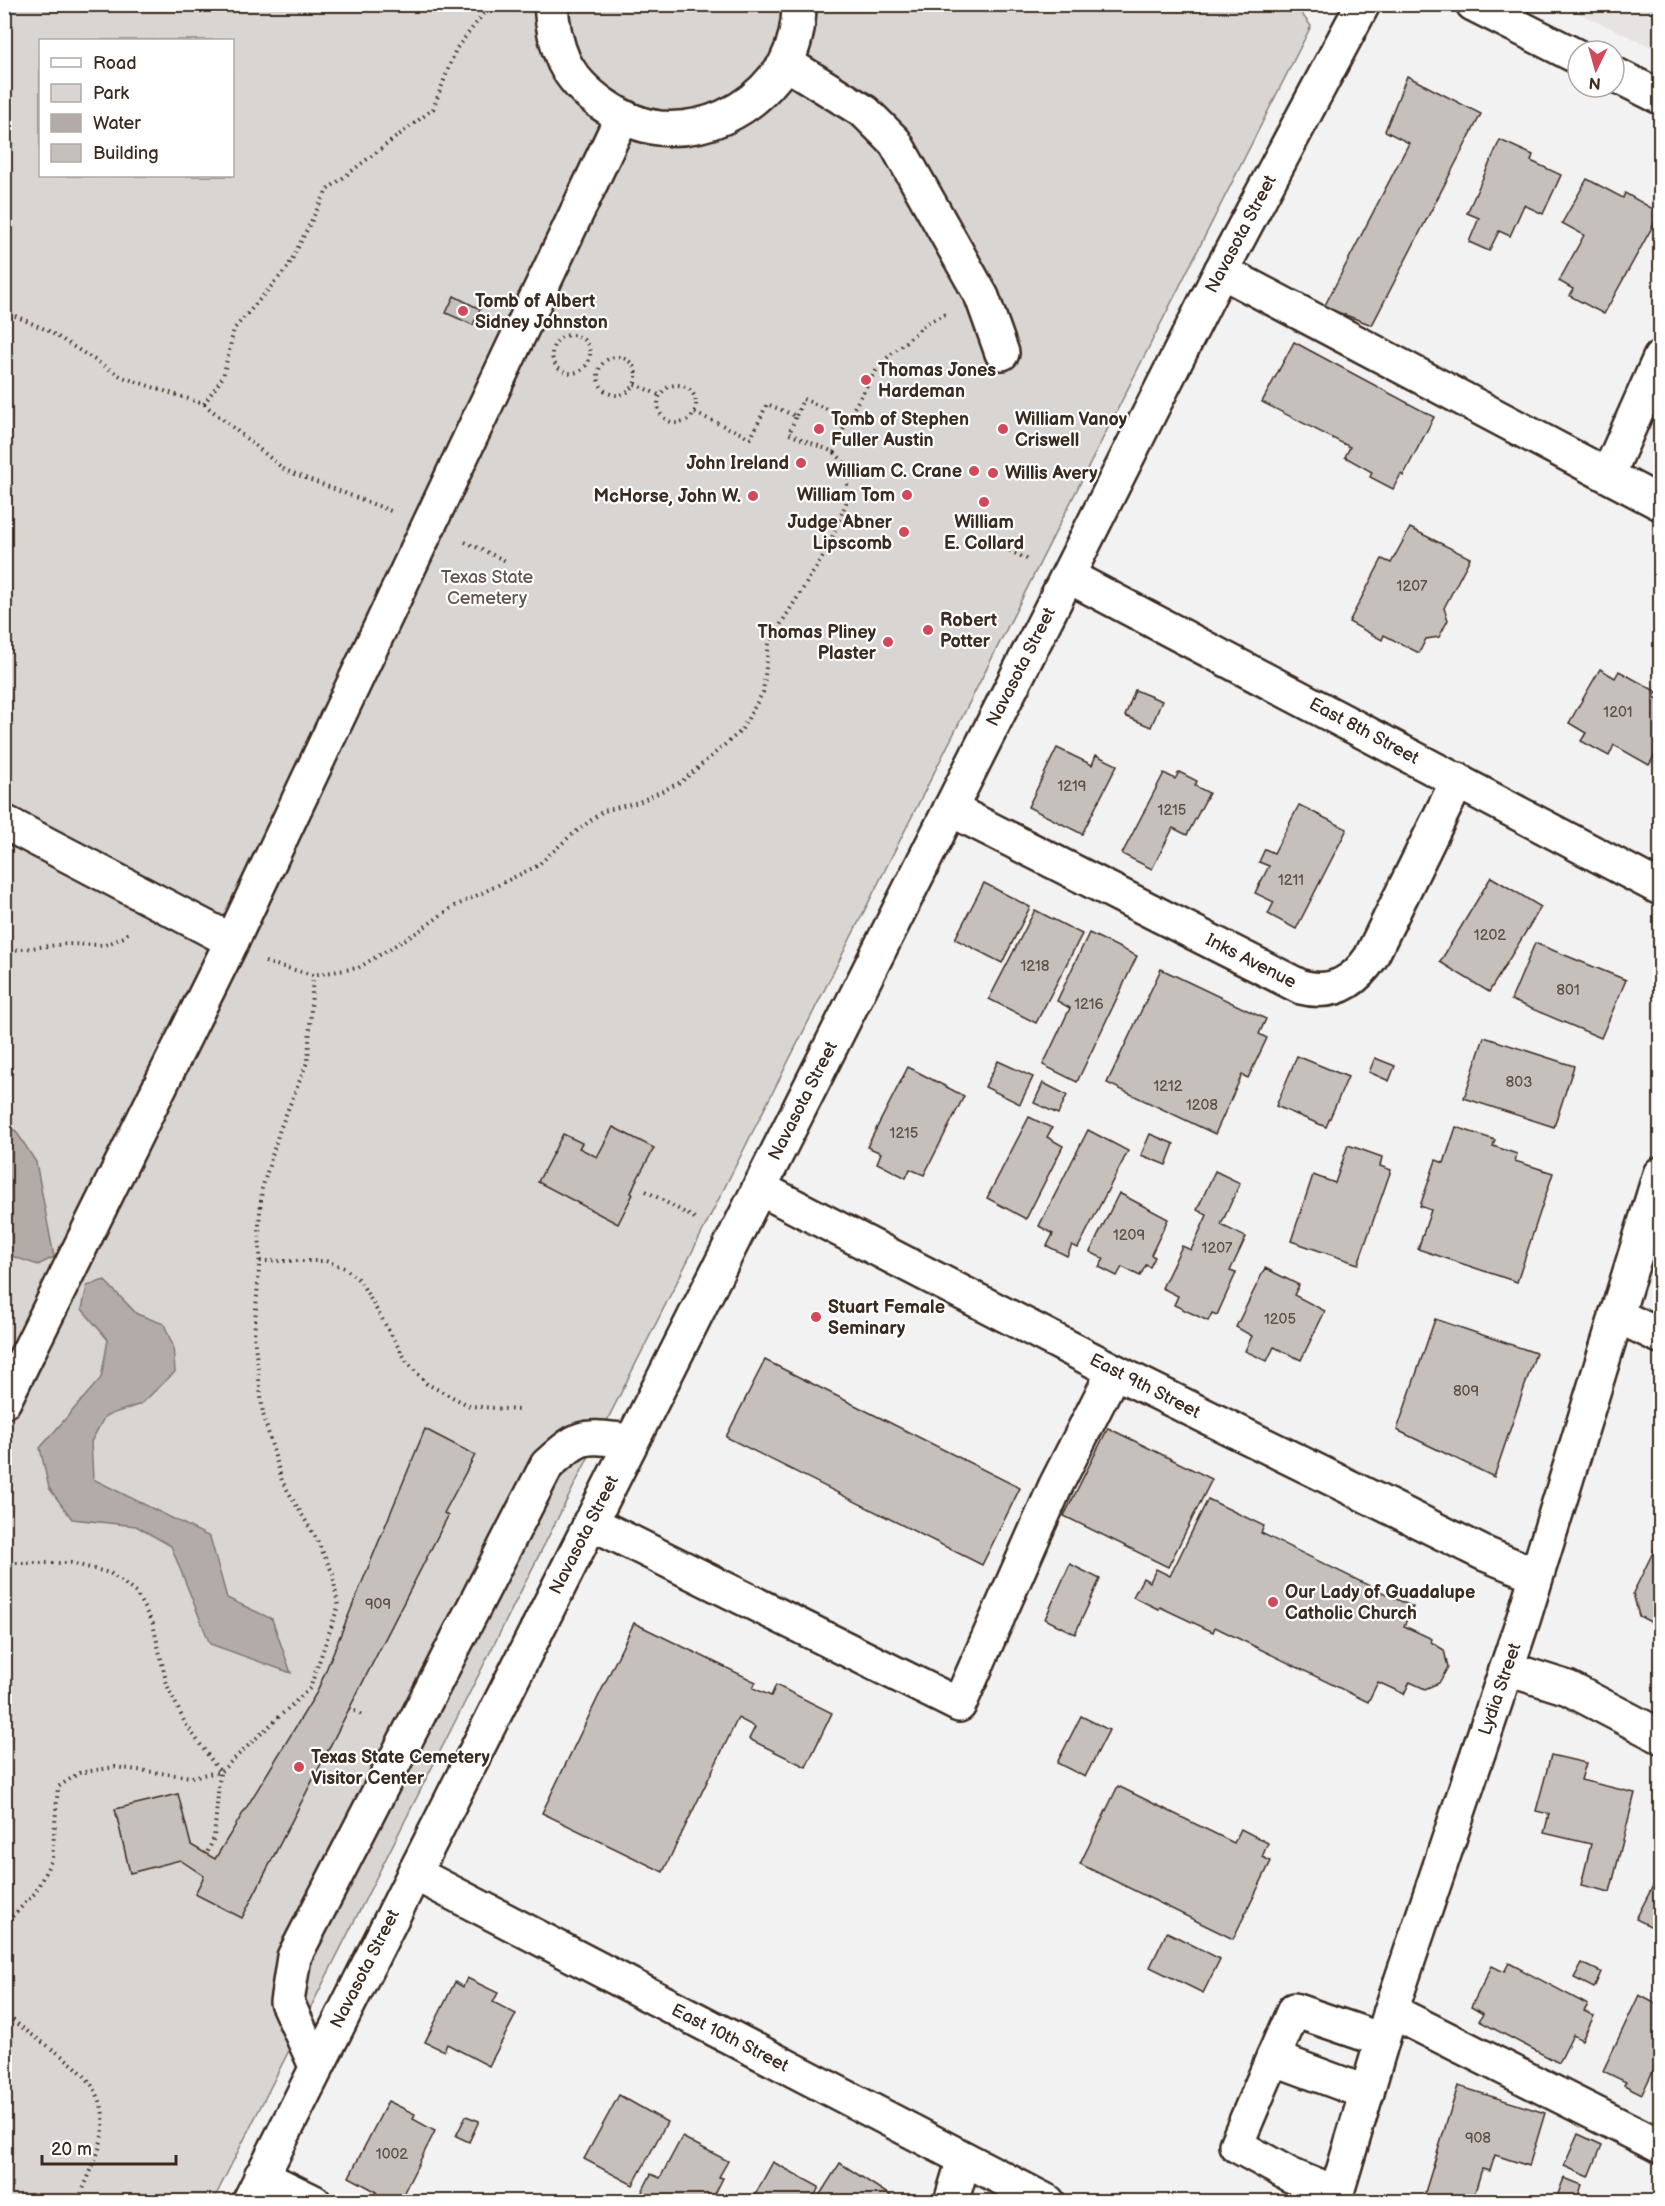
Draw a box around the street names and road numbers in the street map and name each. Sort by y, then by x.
street label: Navasota Street [1201,171,1281,296]
street label: Navasota Street [982,604,1060,730]
street label: East 8th Street [1306,693,1423,769]
street label: Inks Avenue [1202,929,1300,993]
street label: Navasota Street [764,1038,842,1164]
street label: East 9th Street [1086,1349,1204,1423]
street label: Navasota Street [545,1472,623,1598]
street label: Lydia Street [1474,1640,1526,1738]
street label: Navasota Street [326,1906,404,2032]
street label: East 10th Street [668,2000,792,2077]

